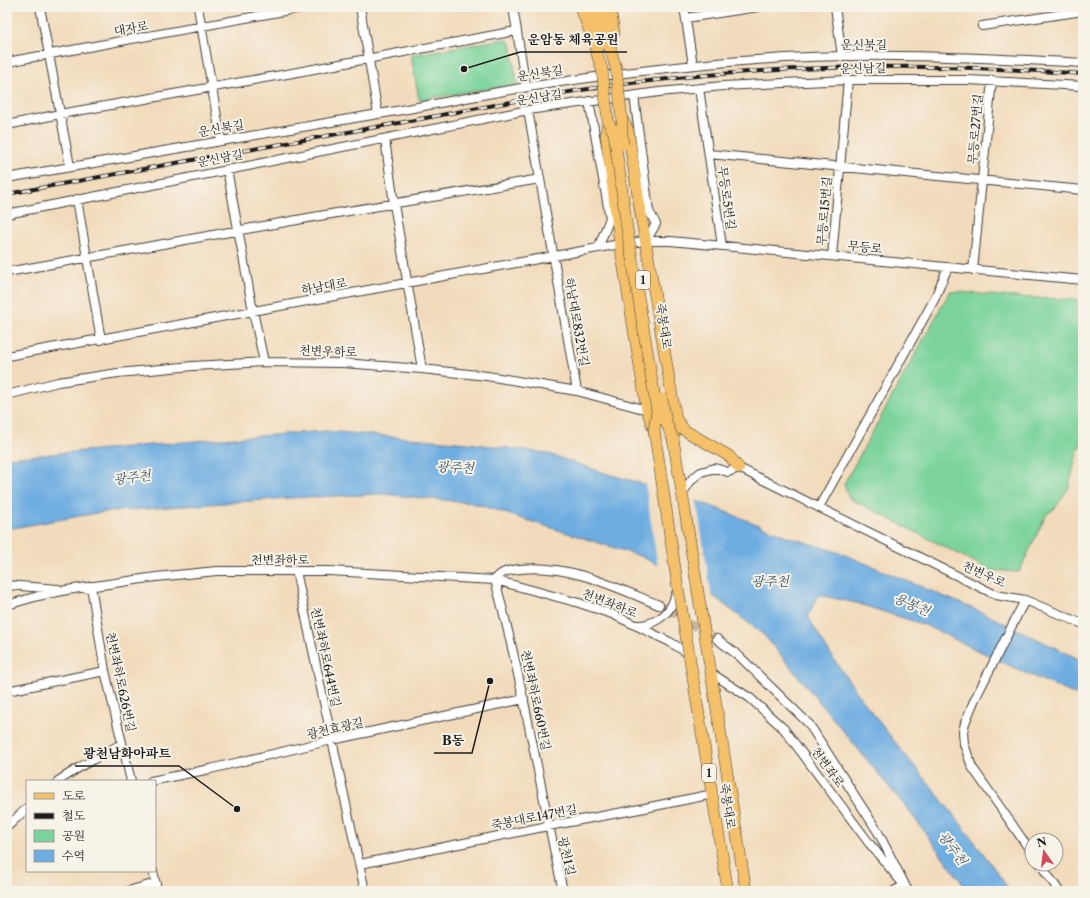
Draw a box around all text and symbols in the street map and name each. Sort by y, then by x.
street label: 대자로 [113,18,150,38]
callout: 운암동 체육공원 [520,27,627,52]
text: 운암동 체육공원 [527,31,619,47]
street label: 운신북길 [841,37,887,52]
street label: 운신남길 [840,60,886,76]
street label: 운신북길 [516,62,564,84]
street label: 운신남길 [515,86,563,108]
street label: 무등로27번길 [964,93,986,165]
street label: 운신북길 [197,117,245,139]
street label: 운신남길 [196,146,244,170]
street label: 무등로5번길 [715,165,739,231]
street label: 무등로15번길 [813,176,835,246]
street label: 무등로 [847,238,883,256]
road number: 1 [636,271,650,289]
street label: 하남대로 [300,275,349,297]
street label: 하남대로832번길 [562,276,592,368]
street label: 죽봉대로 [653,302,675,350]
street label: 천변우하로 [299,342,358,360]
water label: 광주천 [436,458,476,476]
water label: 광주천 [112,467,153,487]
street label: 천변좌하로 [251,552,309,567]
street label: 천변우로 [960,558,1009,590]
water label: 광주천 [751,573,790,589]
street label: 천변좌하로 [580,586,640,621]
water label: 용봉천 [892,589,934,619]
street label: 천변좌하로644번길 [308,606,344,708]
street label: 천변좌하로626번길 [103,631,139,733]
street label: 천변좌하로660번길 [518,648,554,752]
street label: 광천효광길 [305,714,365,742]
callout: B동 [434,728,472,753]
text: B동 [442,732,465,748]
callout: 광천남화아파트 [75,741,179,766]
street label: 천변좌로 [808,744,848,790]
text: 광천남화아파트 [83,745,171,761]
road number: 1 [702,764,716,782]
legend [26,780,156,872]
street label: 죽봉대로 [717,782,739,830]
text: 도로 [62,788,86,803]
street label: 죽봉대로147번길 [490,801,578,833]
text: 철도 [62,808,86,823]
text: 공원 [62,828,85,843]
water label: 광주천 [935,828,972,869]
north arrow [1024,832,1064,872]
text: N [1035,834,1048,850]
street label: 광천1길 [555,835,579,877]
text: 수역 [62,848,85,863]

